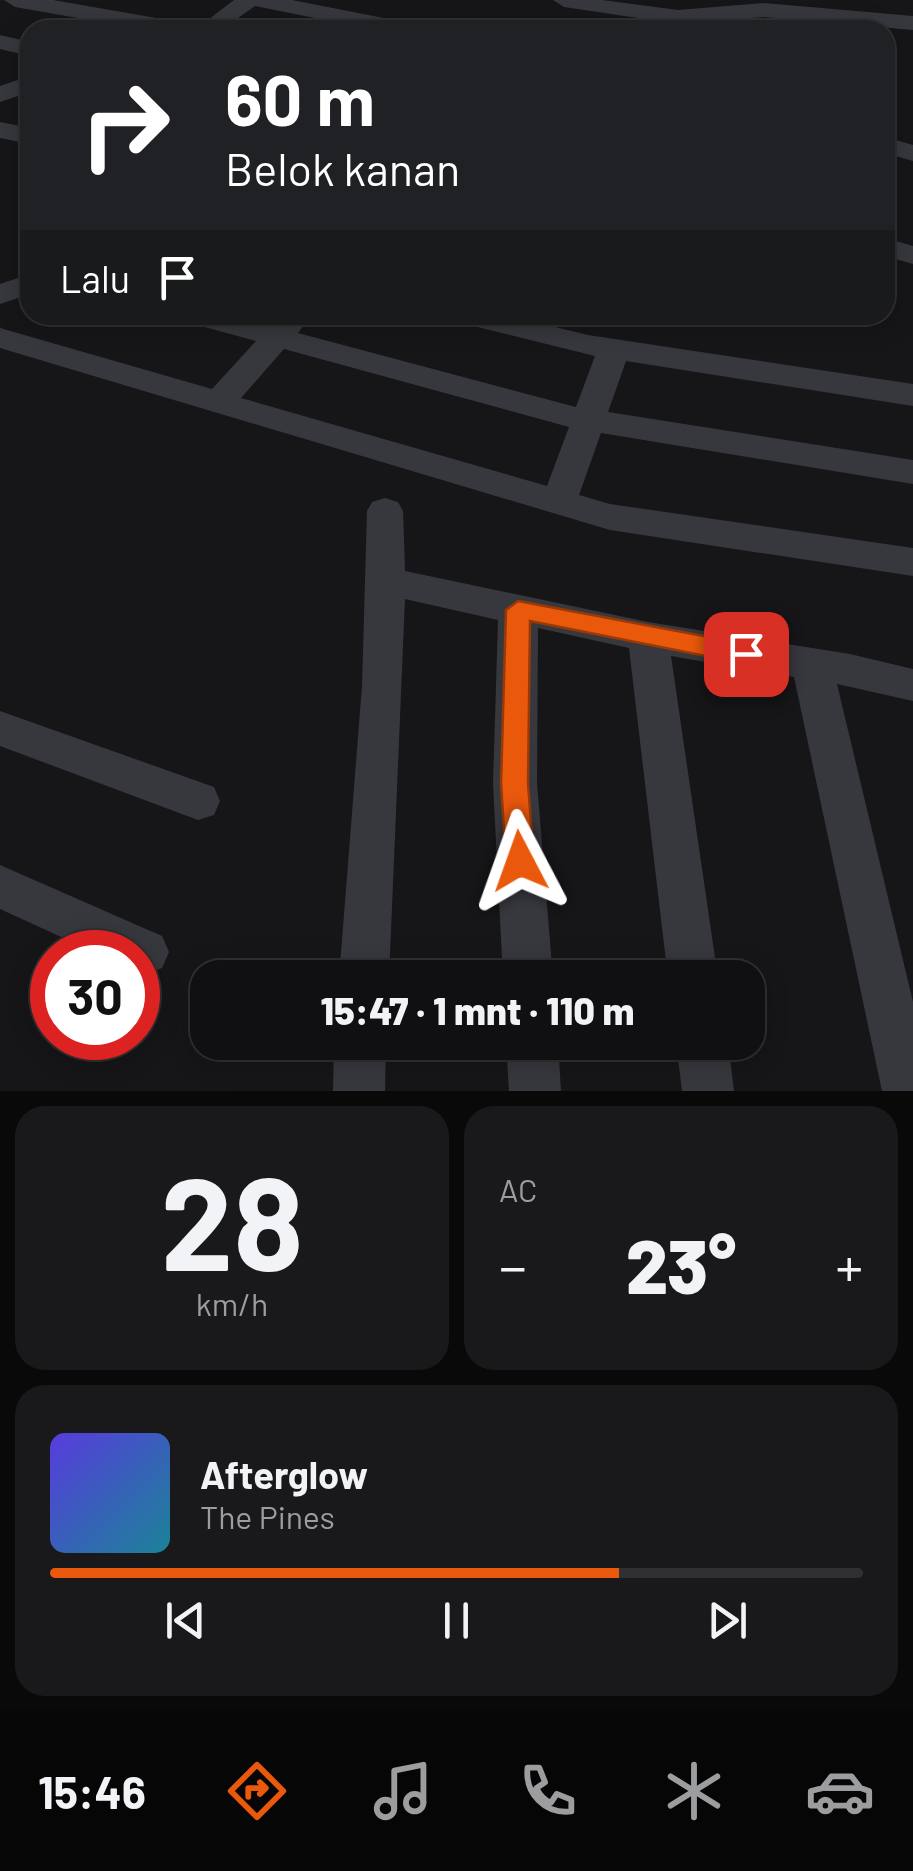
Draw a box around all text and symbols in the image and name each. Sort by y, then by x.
text: 60 m [225,56,375,140]
icon: right [60,60,190,190]
text: Belok kanan [225,141,460,195]
icon: arrive [150,250,205,305]
text: Lalu [60,255,130,301]
pin [704,612,789,697]
icon: arrive [719,627,774,682]
position arrow [468,809,572,913]
speed limit sign: 30 [30,930,160,1060]
text: 15:47 · 1 mnt · 110 m [320,987,635,1033]
text: 28 [160,1141,304,1297]
text: AC [499,1170,537,1208]
text: 23° [626,1219,736,1309]
text: − [499,1232,527,1298]
text: + [835,1232,863,1298]
text: km/h [196,1284,268,1322]
text: Afterglow [200,1451,368,1497]
text: The Pines [200,1497,335,1535]
icon: previous [158,1593,213,1648]
icon: pause [429,1593,484,1648]
icon: next [700,1593,755,1648]
icon: directions [222,1756,292,1826]
icon: music [368,1756,438,1826]
icon: phone [513,1756,583,1826]
icon: climate [659,1756,729,1826]
icon: car [805,1756,875,1826]
text: 15:46 [38,1764,146,1818]

